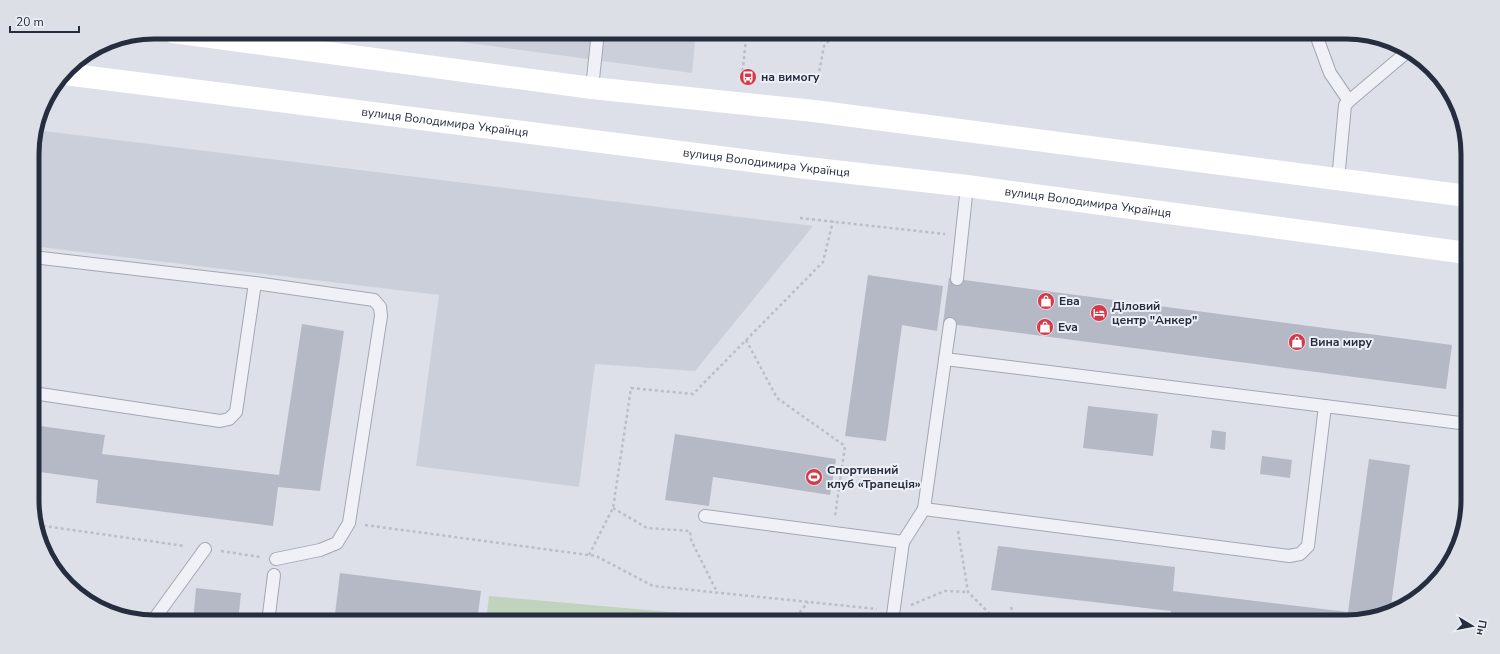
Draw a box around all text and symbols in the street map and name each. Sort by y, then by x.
scale bar [10,8,79,34]
text: 20 m [16,14,44,30]
bus stop icon: на вимогу [738,67,758,87]
place label: на вимогу [761,69,820,85]
street label: вулиця Володимира Українця [361,104,529,141]
street label: вулиця Володимира Українця [682,144,851,181]
street label: вулиця Володимира Українця [1004,183,1172,221]
shop icon: Ева [1036,291,1056,311]
place label: Ева [1059,293,1080,309]
place label: Діловий центр "Анкер" [1112,298,1197,328]
hotel icon: Діловий центр "Анкер" [1089,303,1109,323]
shop icon: Eva [1035,317,1055,337]
place label: Eva [1058,319,1078,335]
shop icon: Вина миру [1287,332,1307,352]
place label: Вина миру [1310,334,1373,350]
place label: Спортивний клуб «Трапеція» [827,462,921,492]
sports icon: Спортивний клуб «Трапеція» [804,467,824,487]
north arrow [1452,606,1492,646]
text: Пн [1473,619,1490,636]

